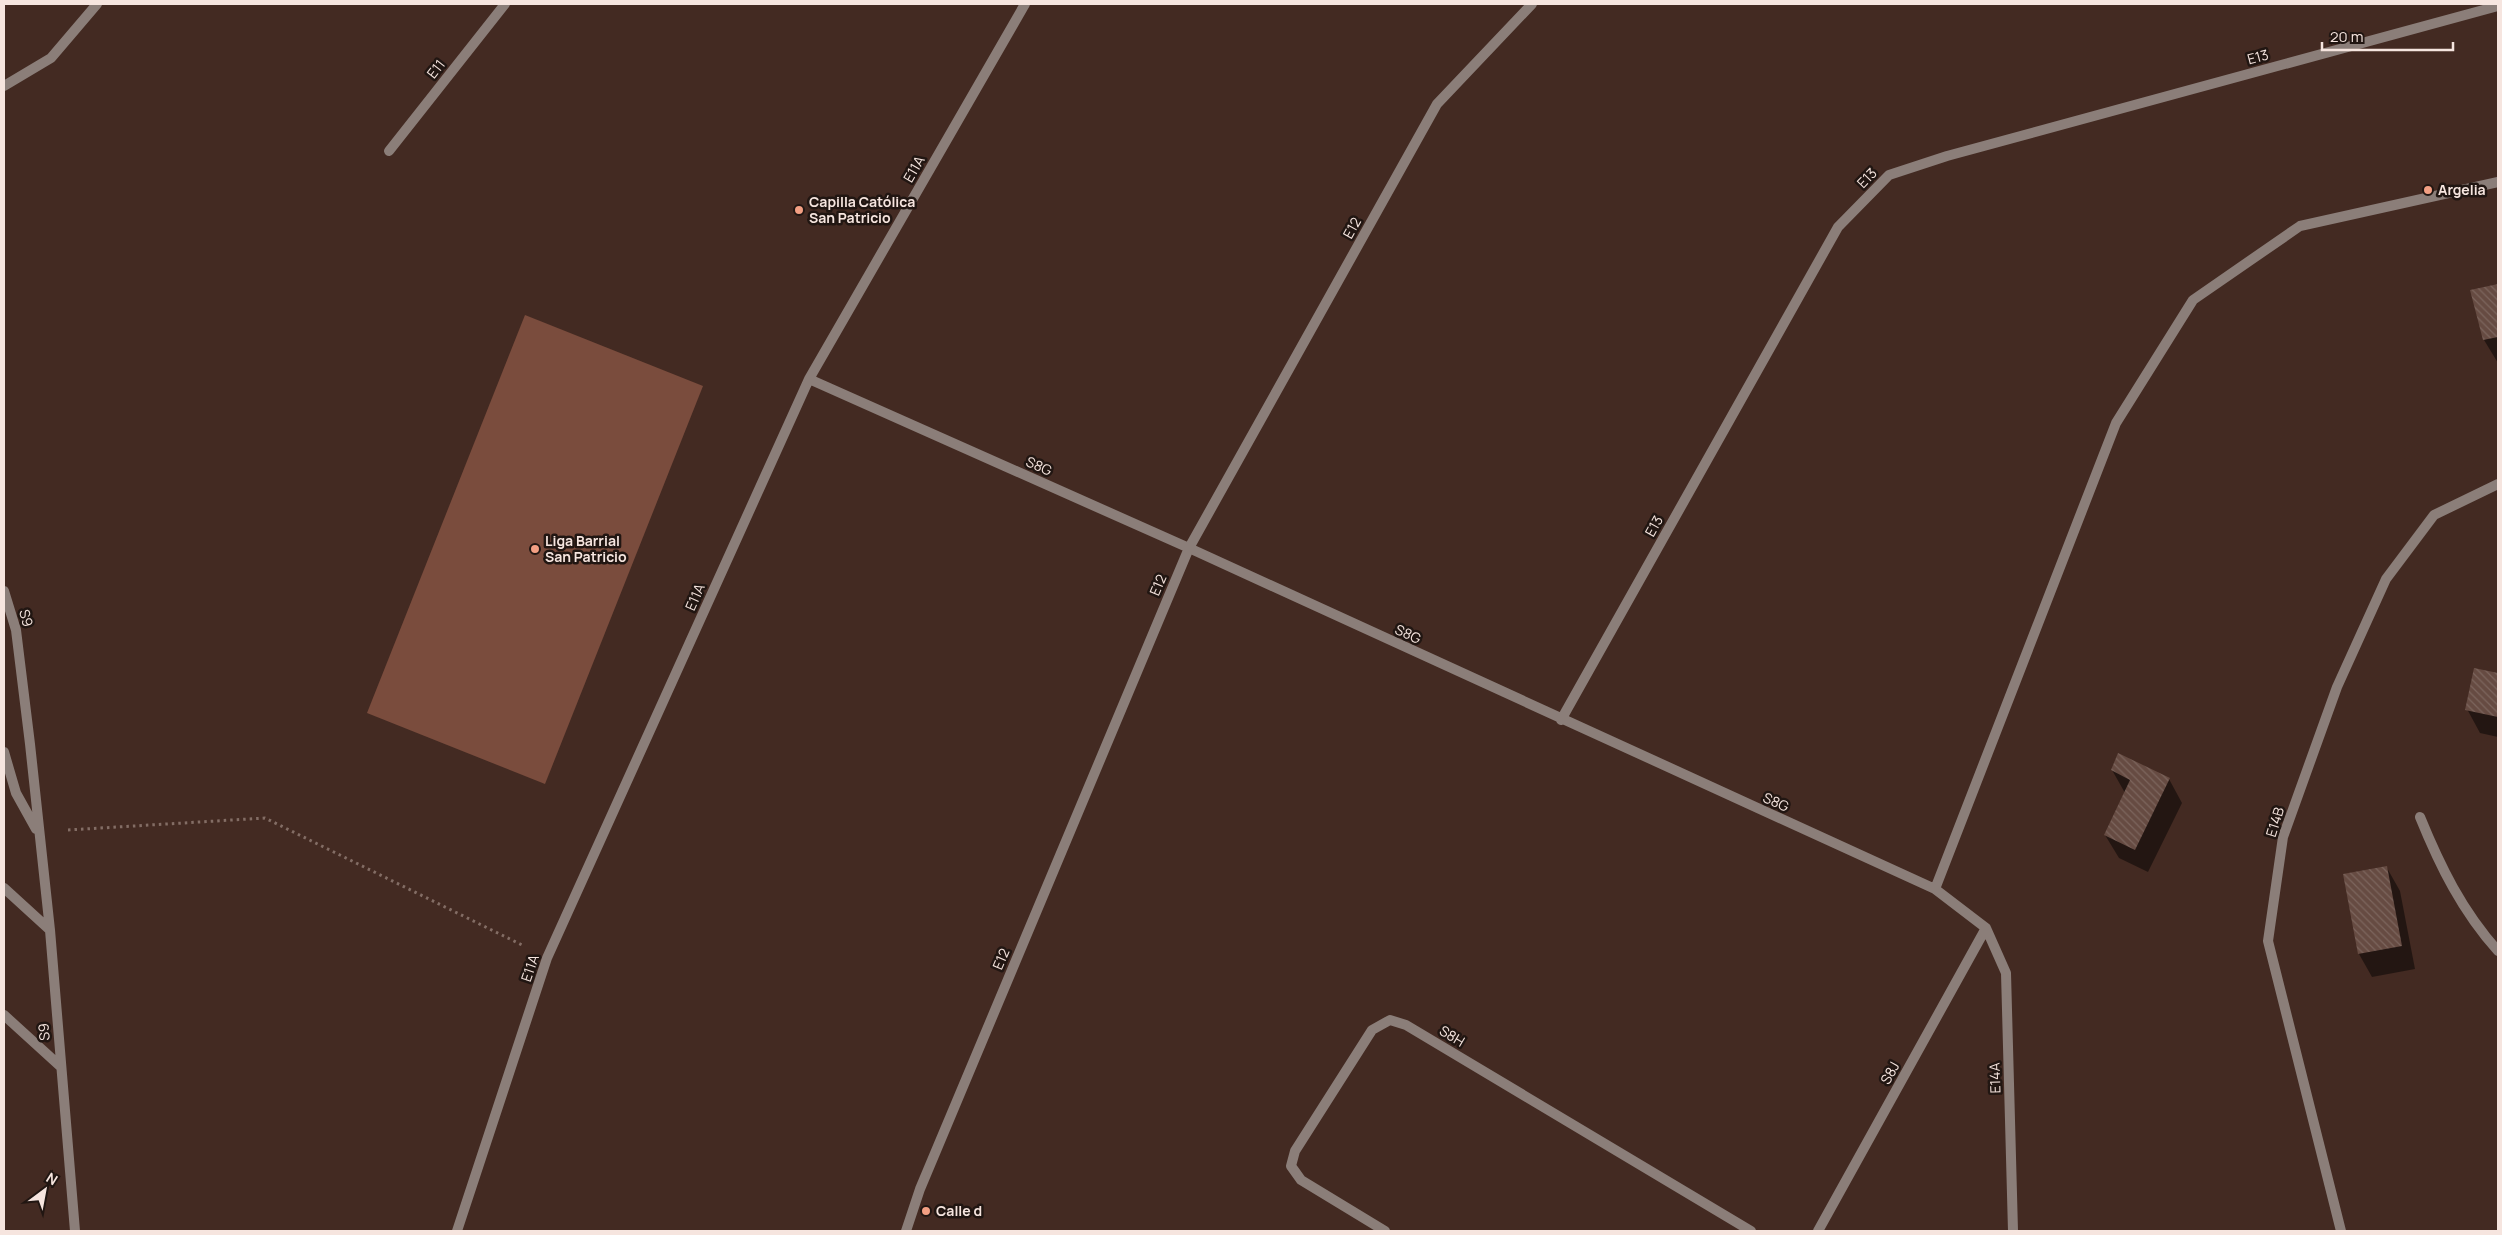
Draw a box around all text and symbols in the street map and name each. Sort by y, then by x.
scale bar [2322,20,2453,52]
text: 20 m [2330,26,2363,47]
street label: E13 [2245,45,2271,68]
street label: E11 [422,55,449,82]
street label: E11A [898,152,929,186]
street label: E13 [1852,163,1881,192]
place label: Argelia [2438,180,2486,199]
marker: Argelia [2422,184,2434,196]
place label: Capilla Católica San Patricio [809,192,915,227]
marker: Capilla Católica San Patricio [793,204,805,216]
street label: E12 [1338,214,1365,242]
street label: S8G [1023,451,1055,480]
street label: E13 [1640,512,1667,540]
place label: Liga Barrial San Patricio [545,531,627,566]
marker: Liga Barrial San Patricio [529,543,541,555]
street label: E12 [1145,571,1170,598]
street label: E11A [680,580,709,613]
street label: S9 [15,607,38,629]
street label: S8G [1392,619,1424,648]
street label: S8G [1760,787,1792,816]
street label: E14B [2261,804,2288,839]
street label: E12 [988,945,1013,972]
street label: E11A [516,951,543,984]
street label: S8H [1436,1021,1468,1050]
street label: S9 [33,1023,54,1042]
street label: S8J [1876,1058,1904,1088]
street label: E14A [1984,1062,2005,1094]
north arrow [20,1165,70,1215]
text: N [43,1168,61,1189]
place label: Calle d [936,1201,982,1220]
marker: Calle d [920,1205,932,1217]

